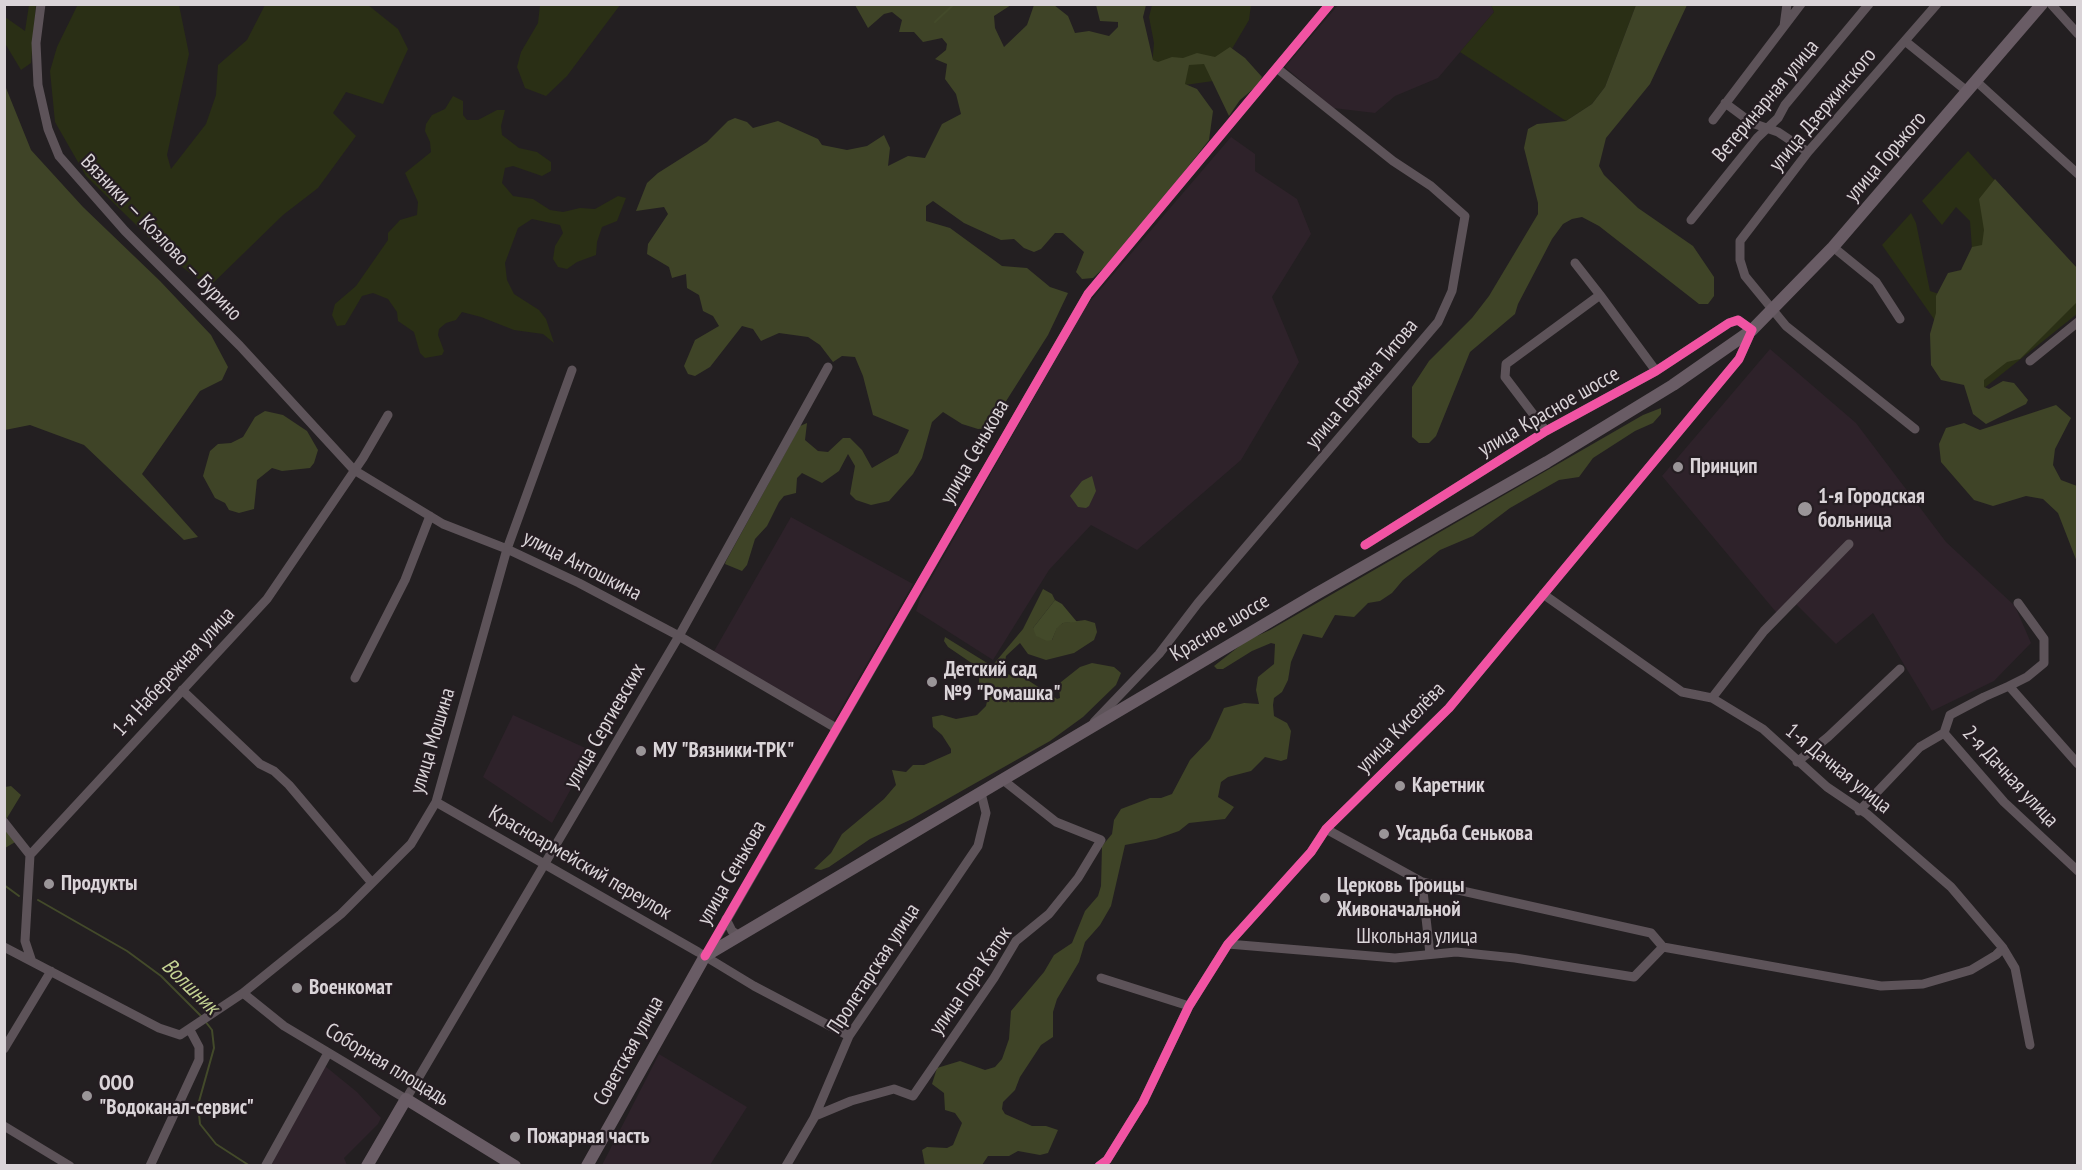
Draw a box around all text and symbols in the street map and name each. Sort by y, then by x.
street label: Ветеринарная улица [1708,35,1824,167]
street label: улица Дзержинского [1764,43,1882,177]
street label: улица Горького [1840,107,1932,207]
street label: Вязники — Козлово — Бурино [75,150,247,326]
street label: улица Германа Титова [1300,314,1424,454]
street label: улица Красное шоссе [1474,361,1624,463]
street label: улица Сенькова [935,395,1015,509]
place label: Принцип [1690,454,1758,480]
marker: Принцип [1671,460,1685,474]
place label: 1-я Городская больница [1818,484,1925,534]
marker: 1-я Городская больница [1796,500,1814,518]
street label: улица Антошкина [519,525,645,607]
street label: Красное шоссе [1166,589,1274,667]
street label: 1-я Набережная улица [108,602,240,742]
place label: Детский сад №9 "Ромашка" [944,657,1061,707]
street label: улица Сергиевских [559,659,651,793]
marker: Детский сад №9 "Ромашка" [925,675,939,689]
street label: улица Киселёва [1351,677,1451,779]
street label: улица Мошина [405,685,461,797]
street label: 1-я Дачная улица [1780,718,1896,820]
street label: 2-я Дачная улица [1957,721,2063,833]
place label: МУ "Вязники-ТРК" [653,738,794,764]
marker: МУ "Вязники-ТРК" [634,744,648,758]
place label: Каретник [1412,773,1485,799]
marker: Каретник [1393,779,1407,793]
street label: Красноармейский переулок [484,800,676,926]
street label: улица Сенькова [692,816,772,930]
place label: Усадьба Сенькова [1396,821,1533,847]
marker: Усадьба Сенькова [1377,827,1391,841]
place label: Продукты [61,871,137,897]
place label: Церковь Троицы Живоначальной [1337,873,1465,923]
marker: Продукты [42,877,56,891]
marker: Церковь Троицы Живоначальной [1318,891,1332,905]
street label: Пролетарская улица [822,899,926,1039]
street label: улица Гора Каток [924,922,1018,1040]
street label: Школьная улица [1356,924,1478,950]
water label: Волшник [156,953,224,1021]
place label: Военкомат [309,975,392,1001]
marker: Военкомат [290,981,304,995]
street label: Советская улица [589,992,669,1110]
street label: Соборная площадь [320,1018,454,1112]
place label: ООО "Водоканал-сервис" [99,1071,254,1121]
marker: ООО "Водоканал-сервис" [80,1089,94,1103]
place label: Пожарная часть [527,1124,649,1150]
marker: Пожарная часть [508,1130,522,1144]

